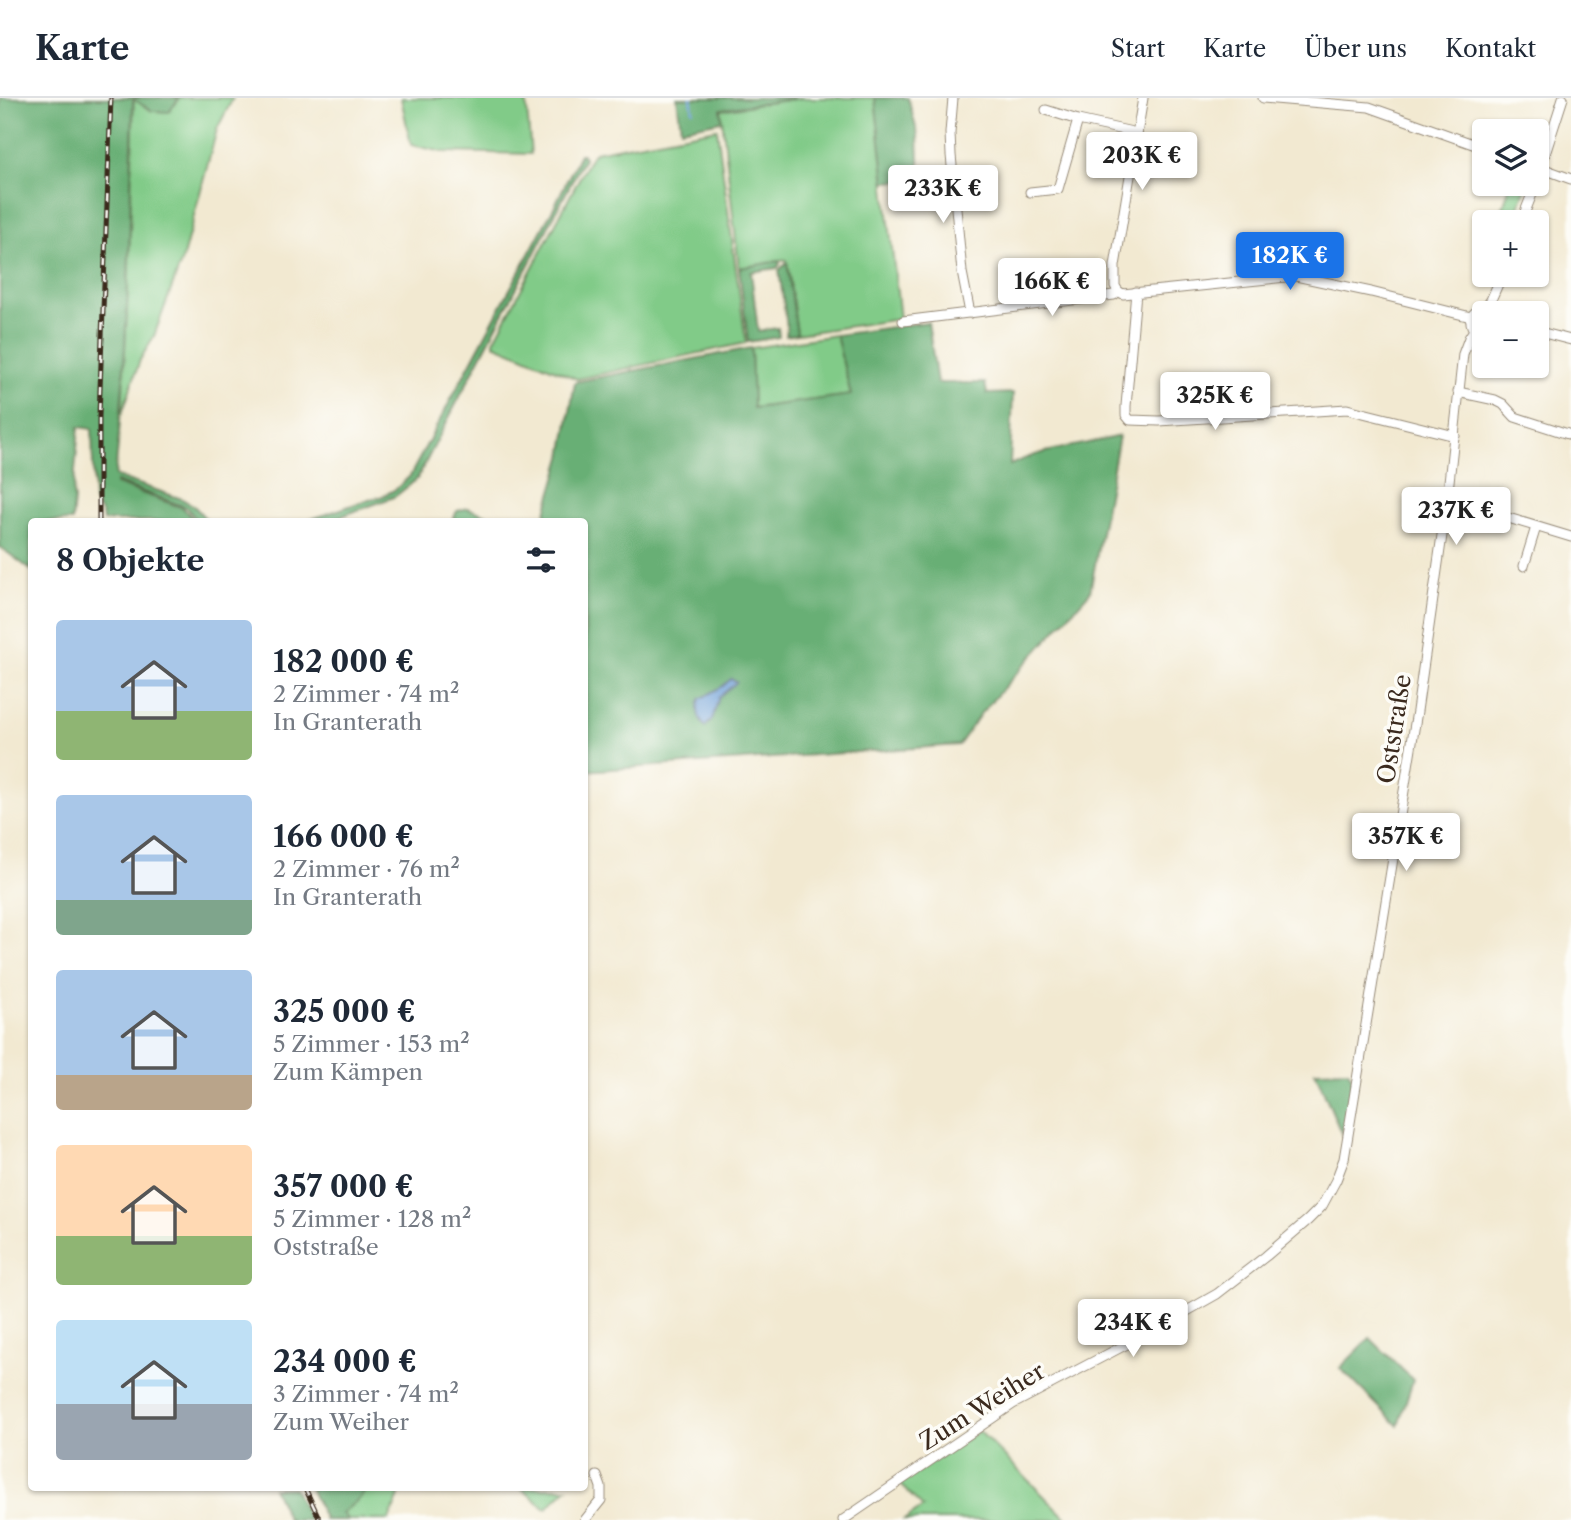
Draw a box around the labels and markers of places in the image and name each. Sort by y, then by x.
pin: 203K € [1085,132,1199,192]
pin: 233K € [886,166,1000,225]
pin: 182K € [1233,232,1347,292]
pin: 166K € [995,258,1109,318]
pin: 325K € [1158,372,1272,432]
pin: 237K € [1399,488,1513,547]
pin: 357K € [1349,814,1463,873]
pin: 234K € [1076,1300,1190,1359]

